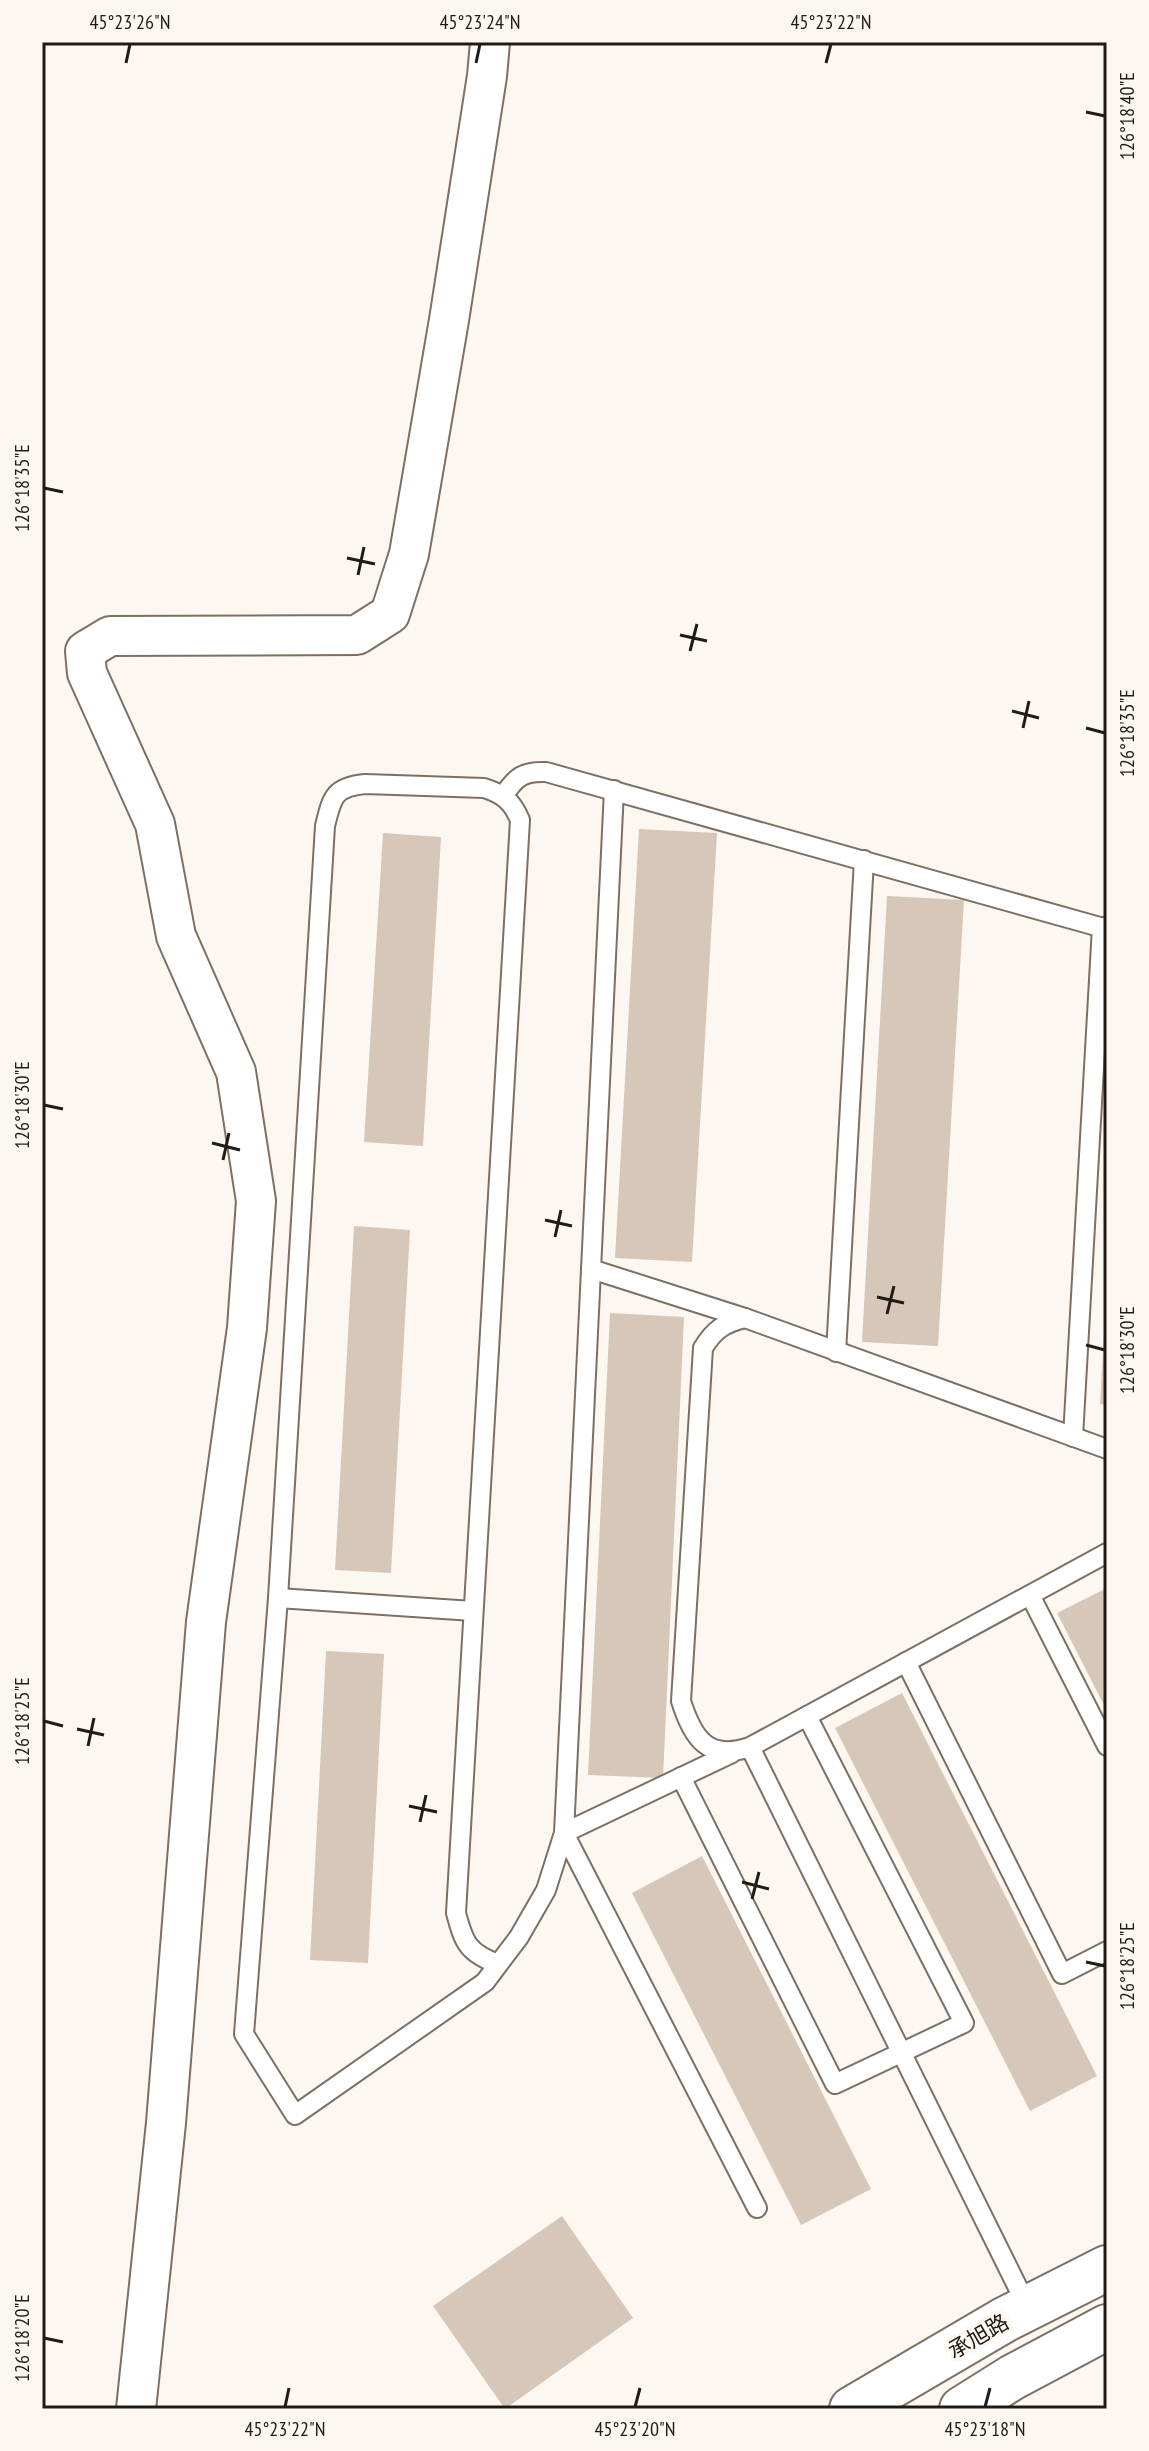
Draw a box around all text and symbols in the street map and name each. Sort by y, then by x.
text: 45°23'26"N [90,9,170,35]
text: 45°23'24"N [440,9,520,35]
text: 45°23'22"N [791,9,871,35]
text: 126°18'40"E [1114,72,1140,160]
text: 126°18'35"E [9,444,35,532]
text: 126°18'35"E [1114,689,1140,777]
text: 126°18'30"E [9,1061,35,1149]
text: 126°18'30"E [1114,1306,1140,1394]
text: 126°18'25"E [9,1677,35,1765]
text: 126°18'25"E [1114,1922,1140,2010]
text: 126°18'20"E [9,2294,35,2382]
street label: 承旭路 [942,2307,1014,2365]
text: 45°23'22"N [245,2416,325,2442]
text: 45°23'20"N [595,2416,675,2442]
text: 45°23'18"N [945,2416,1025,2442]

